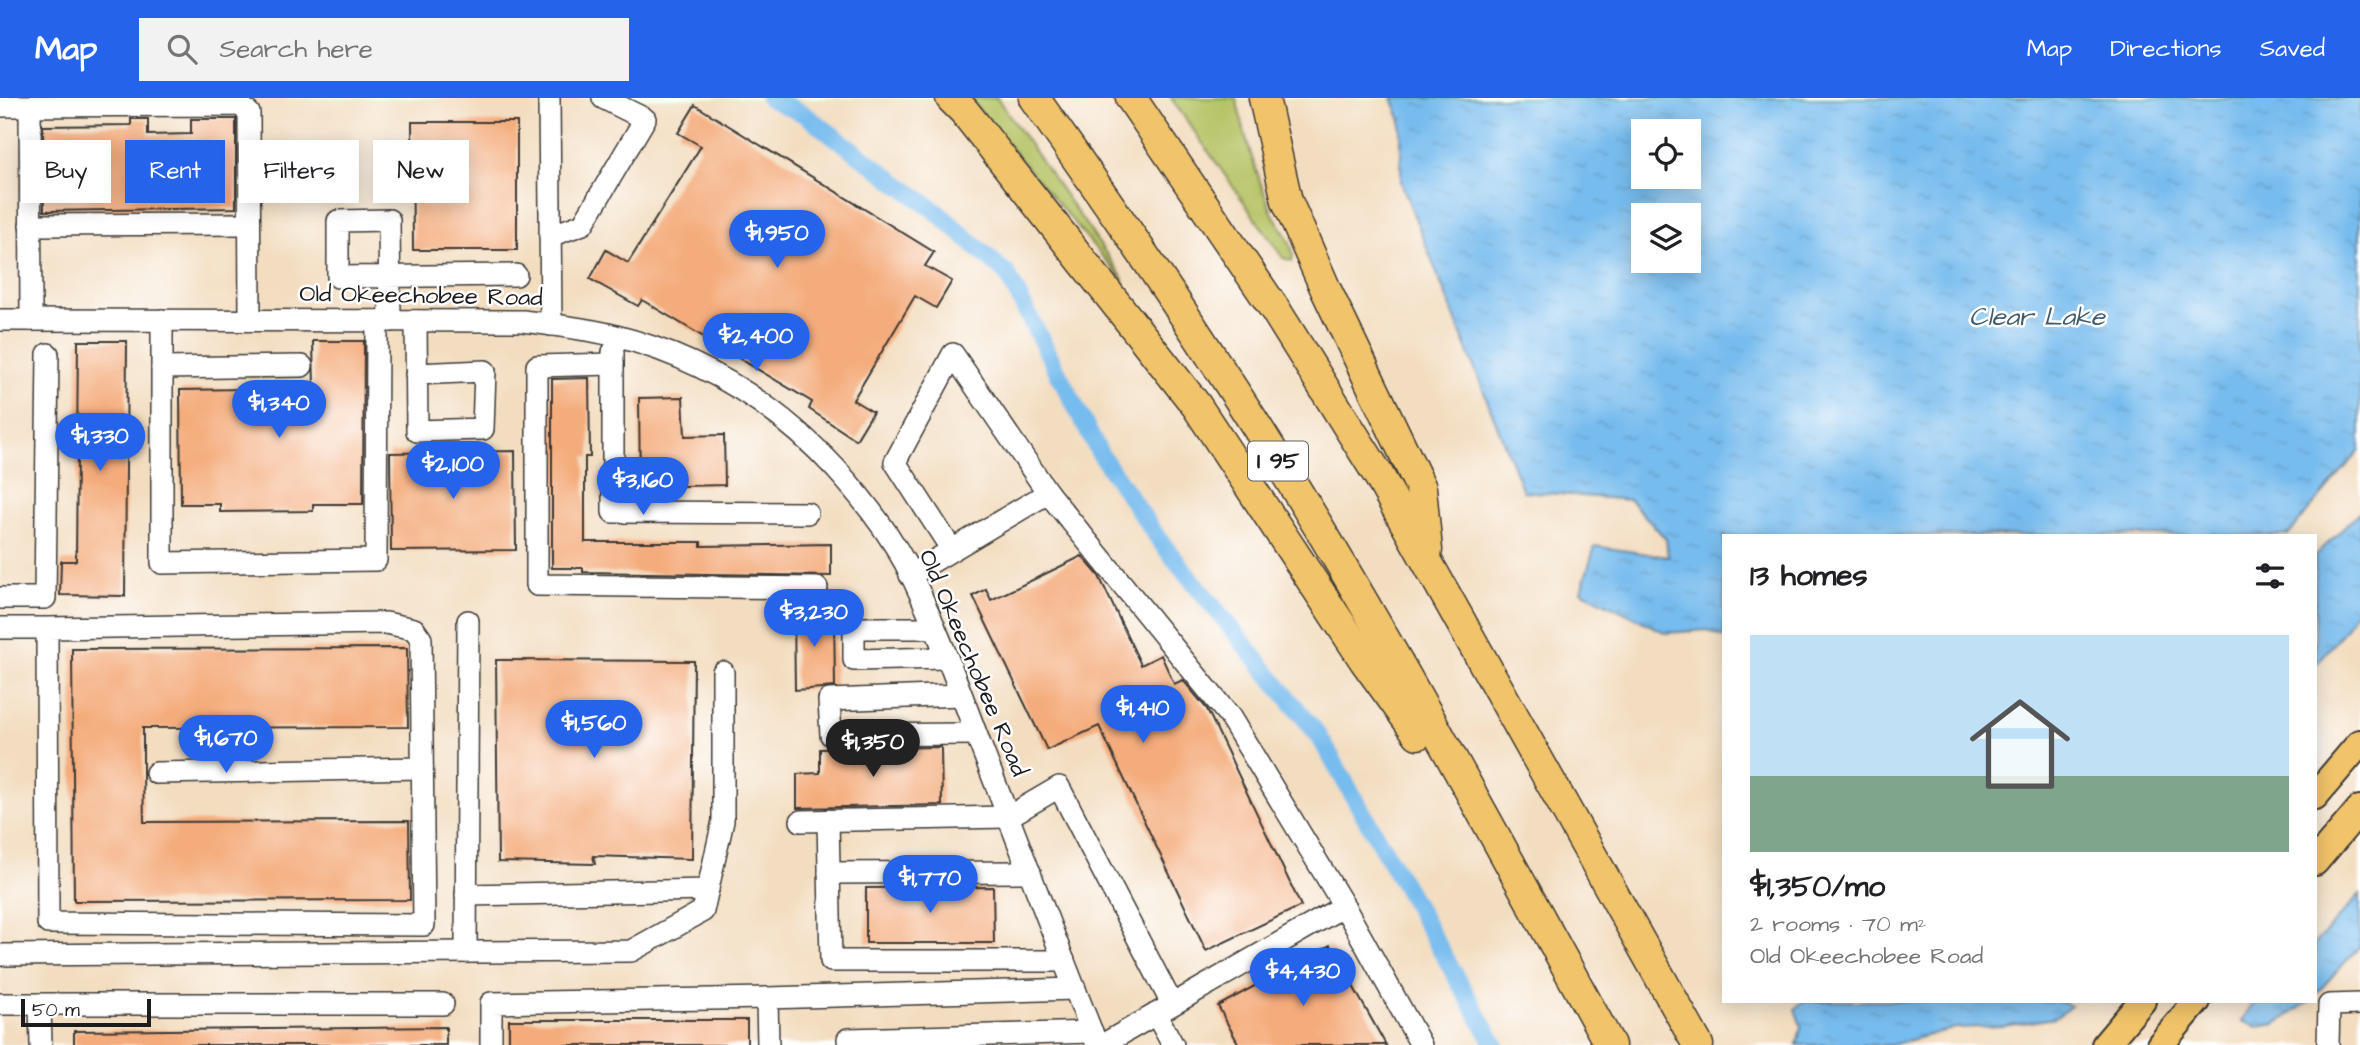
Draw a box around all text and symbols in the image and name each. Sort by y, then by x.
search box [139,18,629,81]
text: Map [35,26,97,72]
icon: search [163,30,201,68]
text: Search here [219,31,373,67]
text: Map [2027,32,2072,66]
text: Directions [2110,32,2222,66]
text: Saved [2260,32,2325,66]
map controls [1631,119,1701,273]
button: locate [1631,119,1701,189]
chip: Buy [21,140,111,203]
chip: Rent [125,140,225,203]
chip: Filters [239,140,359,203]
chip: New [373,140,469,203]
button: layers [1631,203,1701,273]
pin: $1,950 [720,211,834,270]
text: $1,950 [745,217,809,249]
street label: Old Okeechobee Road [299,277,543,315]
water label: Clear Lake [1969,299,2107,335]
pin: $2,400 [699,314,813,373]
text: $2,400 [719,320,793,352]
pin: $1,340 [222,380,336,440]
text: $1,340 [248,387,310,419]
pin: $1,330 [43,414,157,473]
text: $1,330 [71,420,129,452]
pin: $2,100 [396,442,510,501]
road number: I 95 [1248,442,1308,480]
text: $2,100 [422,448,484,480]
pin: $3,160 [586,458,700,517]
text: $3,160 [613,464,673,496]
street label: Old Okeechobee Road [910,544,1036,782]
text: 13 homes [1750,555,1867,597]
icon: filters [2251,557,2289,595]
pin: $3,230 [757,589,871,649]
text: $3,230 [780,596,848,628]
icon: home [1957,681,2083,807]
pin: $1,410 [1086,686,1200,745]
text: $1,410 [1117,692,1169,724]
pin: $1,560 [537,700,651,760]
text: $1,560 [561,707,627,739]
pin: $1,670 [169,716,283,775]
pin: $1,350 [816,720,930,779]
text: $1,670 [195,722,257,754]
text: $1,350 [842,726,904,758]
pin: $1,770 [873,856,987,915]
text: $1,770 [899,862,961,894]
text: $1,350/mo [1750,866,1885,908]
text: 2 rooms · 70 m² [1750,908,1926,940]
text: Old Okeechobee Road [1750,940,1983,972]
pin: $4,430 [1246,948,1360,1008]
text: $4,430 [1266,955,1340,987]
scale bar [21,996,150,1028]
text: 50 m [32,997,80,1024]

